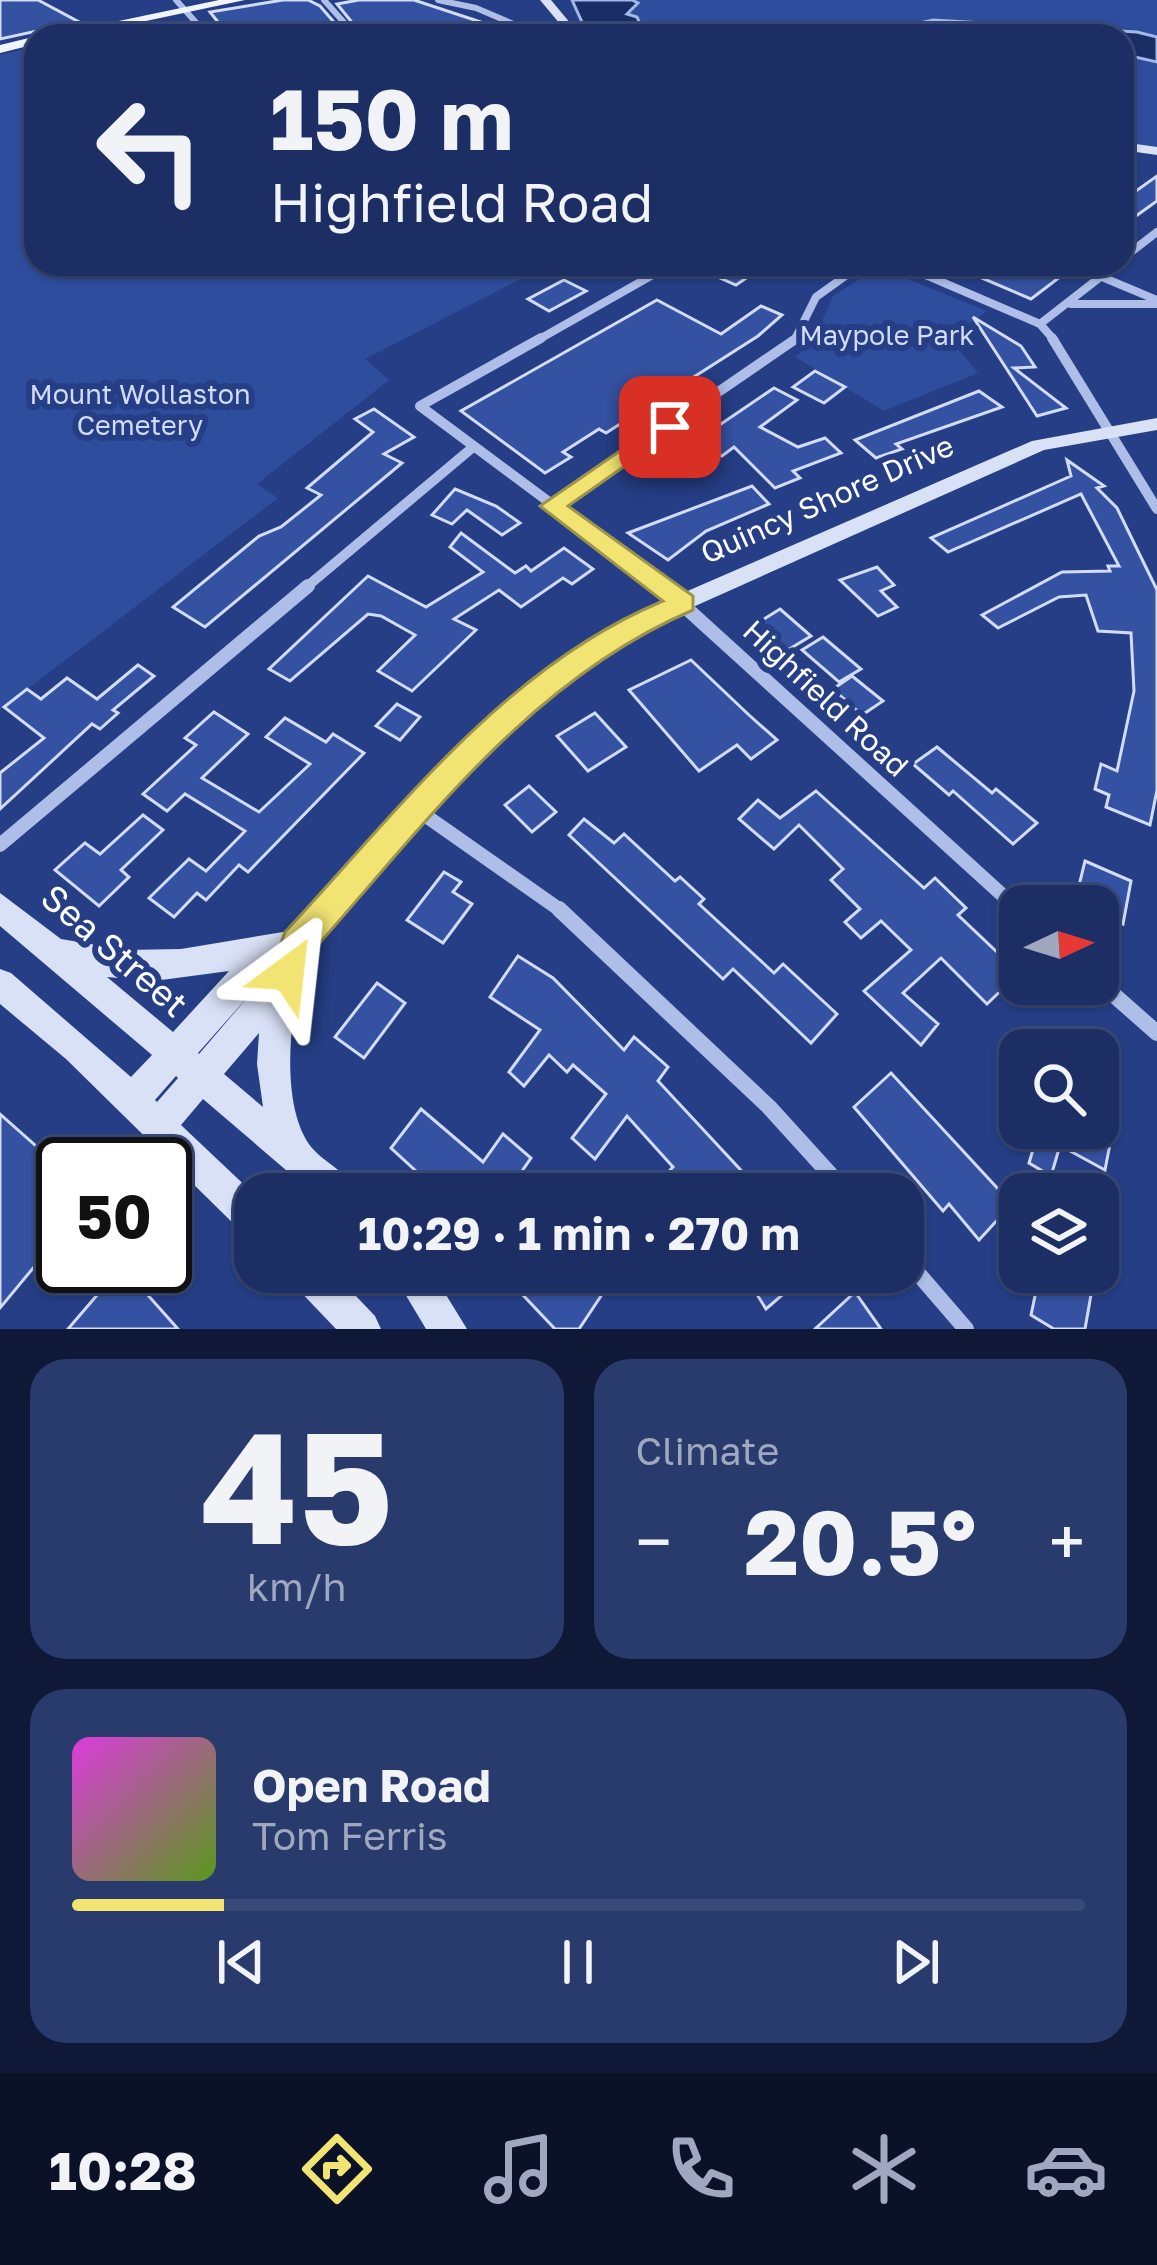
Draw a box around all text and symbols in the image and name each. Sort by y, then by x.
text: 150 m [270,68,514,168]
icon: left [72,72,228,228]
text: Highfield Road [270,169,653,234]
park label: Maypole Park [799,319,975,351]
pin [619,376,721,478]
park label: Mount Wollaston Cemetery [29,378,251,441]
icon: arrive [637,394,703,460]
street label: Quincy Shore Drive [695,427,959,571]
street label: Highfield Road [736,612,916,784]
street label: Sea Street [33,875,197,1025]
north arrow [999,885,1119,1005]
map controls [999,885,1119,1293]
position arrow [225,910,351,1036]
button: search [999,1029,1119,1149]
speed limit sign: 50 [36,1137,192,1293]
button: layers [999,1173,1119,1293]
text: 10:29 · 1 min · 270 m [358,1206,800,1260]
text: 45 [200,1391,393,1578]
text: Climate [636,1427,779,1474]
text: 20.5° [744,1487,976,1595]
text: − [636,1501,672,1581]
text: + [1049,1501,1085,1581]
text: km/h [247,1563,346,1610]
text: Open Road [252,1758,491,1812]
text: Tom Ferris [252,1812,447,1859]
icon: previous [208,1929,274,1995]
icon: pause [545,1929,611,1995]
icon: next [883,1929,949,1995]
icon: directions [295,2127,379,2211]
icon: music [477,2127,561,2211]
icon: phone [659,2127,743,2211]
icon: climate [842,2127,926,2211]
icon: car [1024,2127,1108,2211]
text: 10:28 [49,2137,197,2202]

